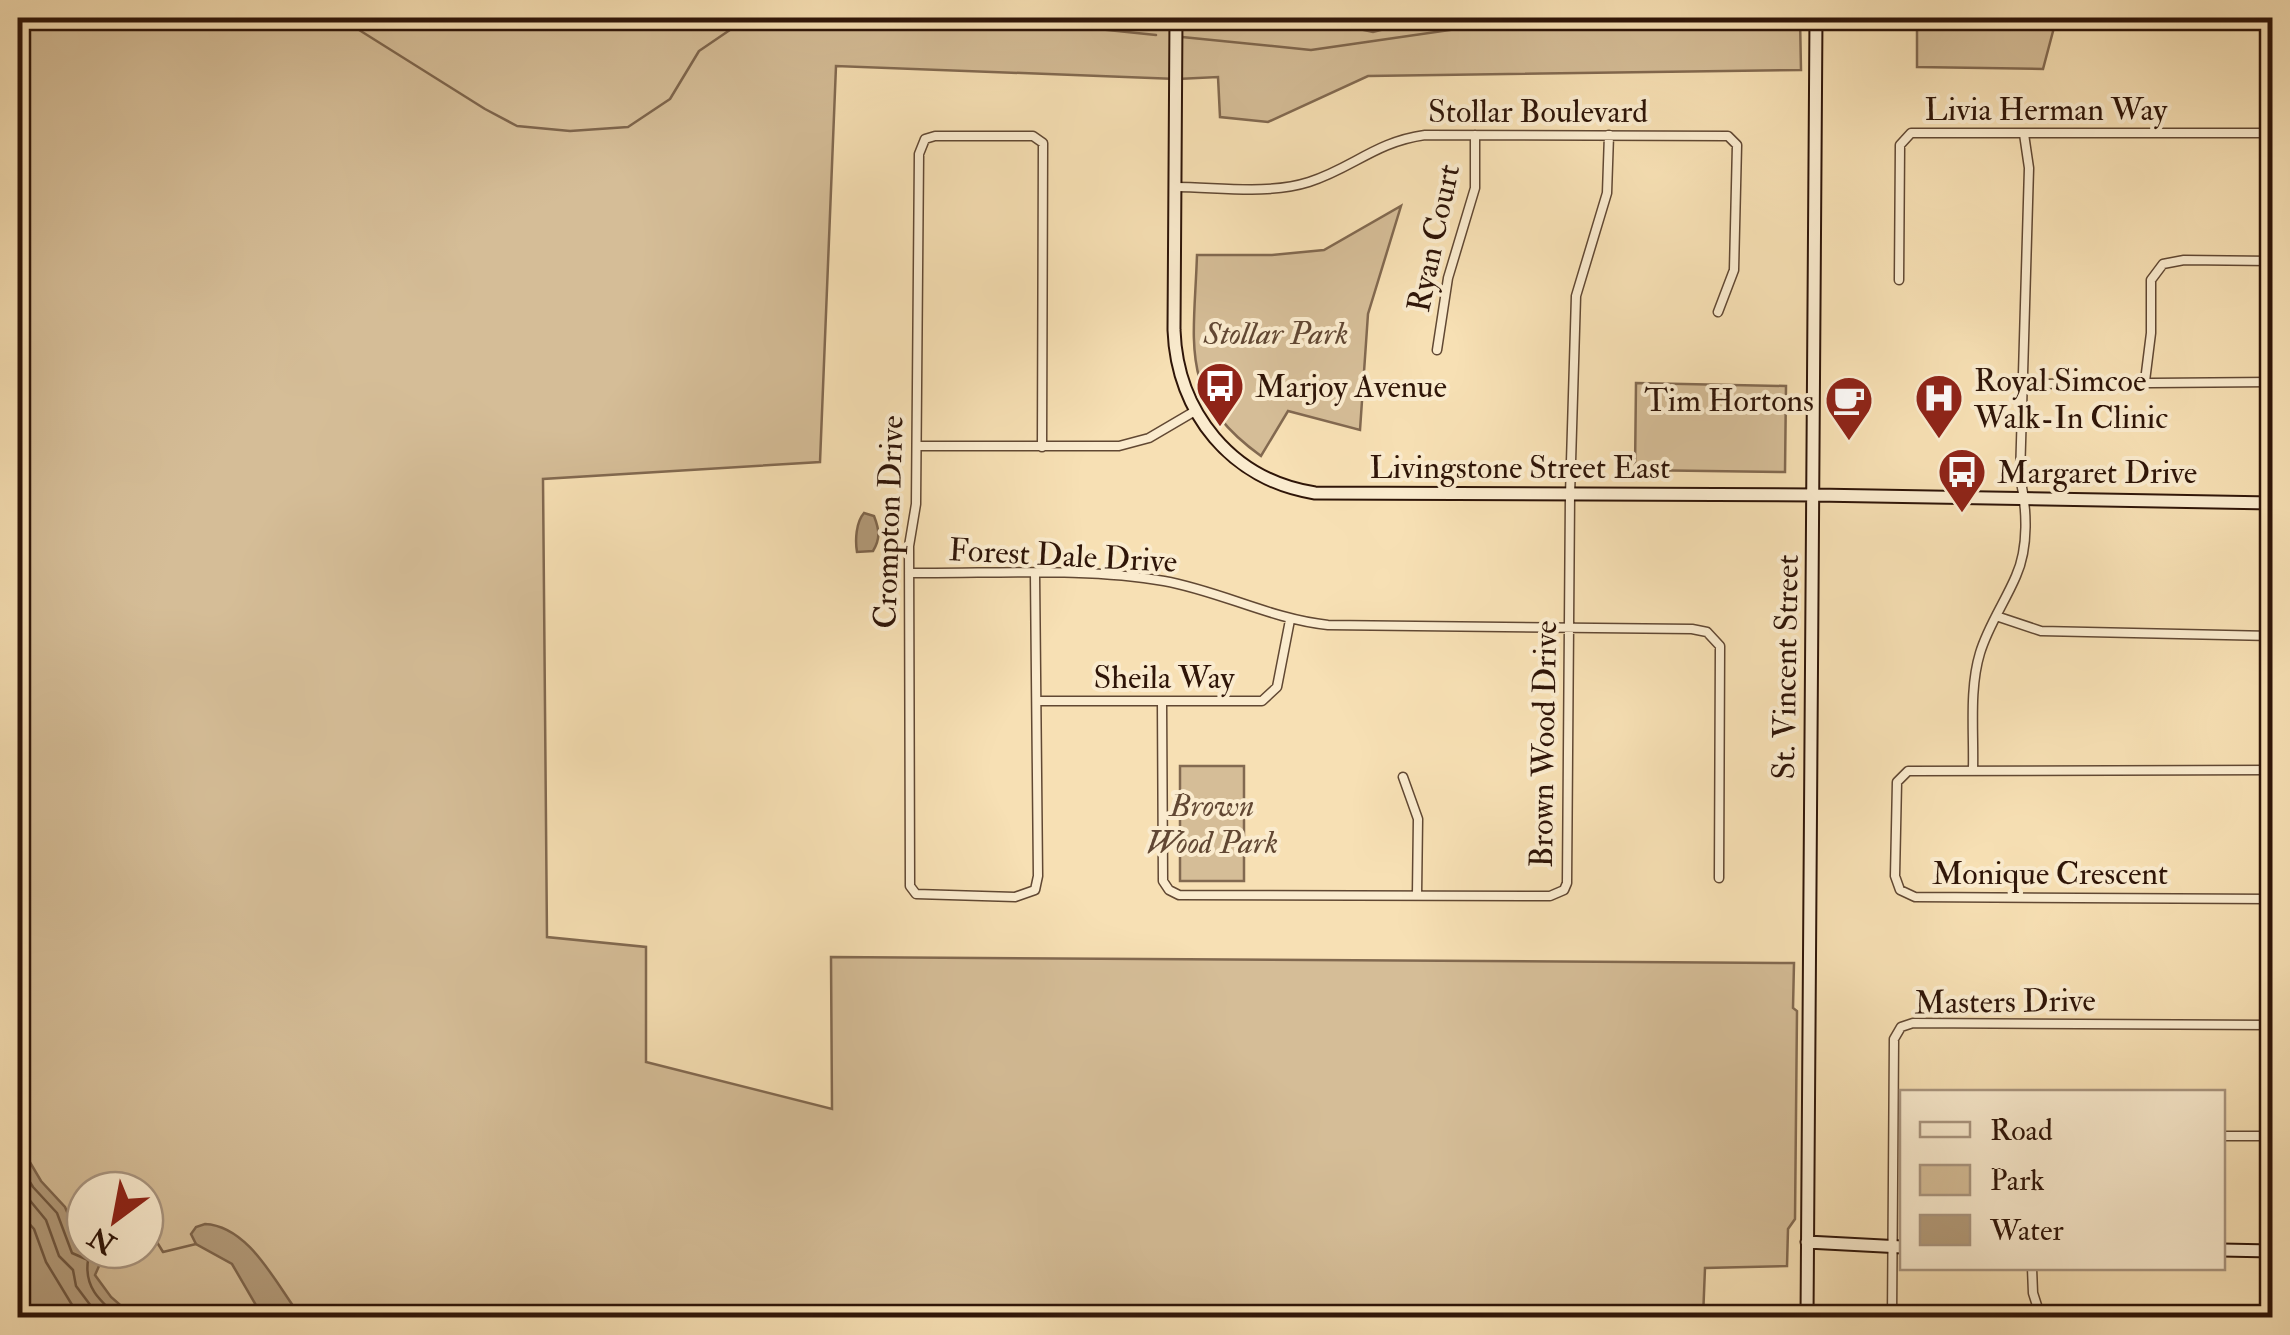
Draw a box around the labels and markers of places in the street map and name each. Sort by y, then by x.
bus stop icon: Marjoy Avenue [1194,360,1246,428]
place label: Royal Simcoe Walk-In Clinic [1973,361,2168,438]
place label: Marjoy Avenue [1255,367,1447,407]
hospital icon: Royal Simcoe Walk-In Clinic [1913,372,1965,440]
cafe icon: Tim Hortons [1823,374,1875,442]
place label: Tim Hortons [1644,381,1814,421]
bus stop icon: Margaret Drive [1936,446,1988,514]
place label: Margaret Drive [1997,453,2197,493]

